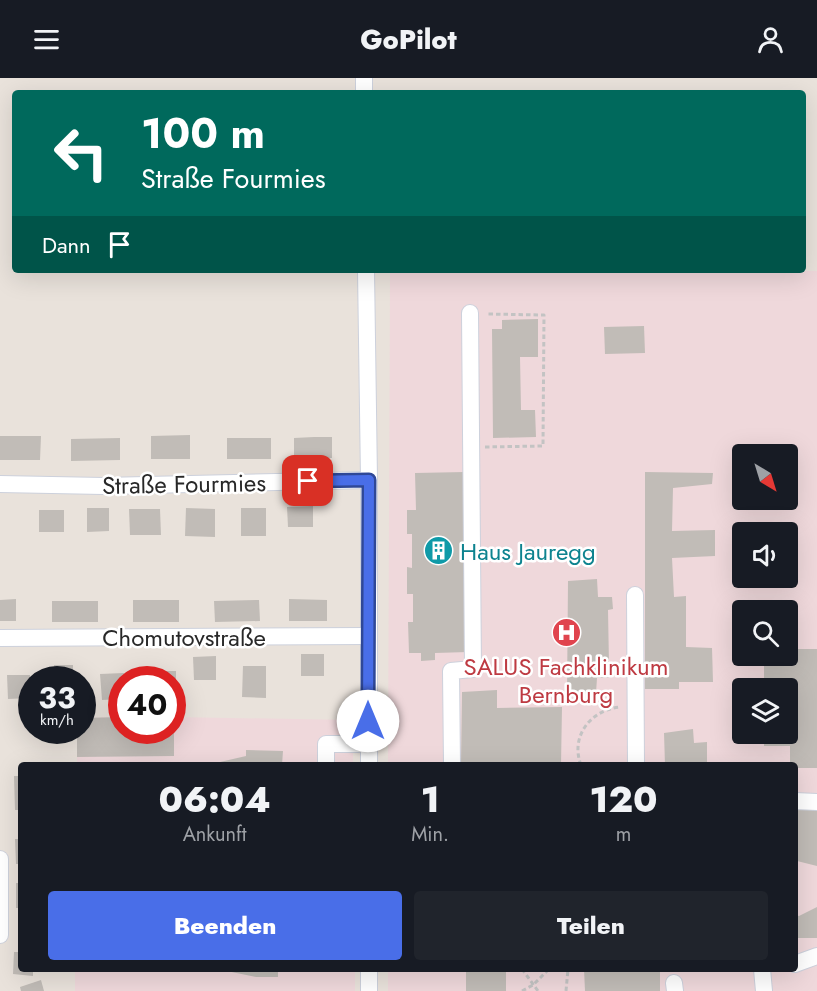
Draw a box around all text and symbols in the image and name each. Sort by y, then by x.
text: GoPilot [360,20,457,59]
icon: menu [30,23,63,56]
icon: person [754,23,787,56]
text: 100 m [141,103,265,164]
icon: left [42,114,120,192]
text: Straße Fourmies [141,159,326,198]
icon: arrive [103,228,136,261]
text: Dann [42,229,91,261]
north arrow [732,444,798,510]
map controls [732,444,798,744]
pin [282,455,333,506]
icon: arrive [291,464,324,497]
street label: Straße Fourmies [102,465,266,503]
button: sound [732,522,798,588]
place label: Haus Jauregg [460,534,596,569]
building icon: Haus Jauregg [423,535,455,567]
button: search [732,600,798,666]
hospital icon: SALUS Fachklinikum Bernburg [550,617,582,649]
street label: Chomutovstraße [102,620,266,655]
place label: SALUS Fachklinikum Bernburg [464,649,668,712]
speed limit sign: 40 [108,666,186,744]
text: 33 [38,676,76,719]
button: layers [732,678,798,744]
position arrow [336,689,400,753]
text: km/h [40,709,74,731]
text: 06:04 [158,773,271,825]
text: 1 [421,773,440,825]
text: 120 [590,773,658,825]
text: Ankunft [183,820,247,849]
text: Min. [411,820,449,849]
text: m [616,820,631,849]
button: Beenden [48,891,402,960]
button: Teilen [414,891,768,960]

